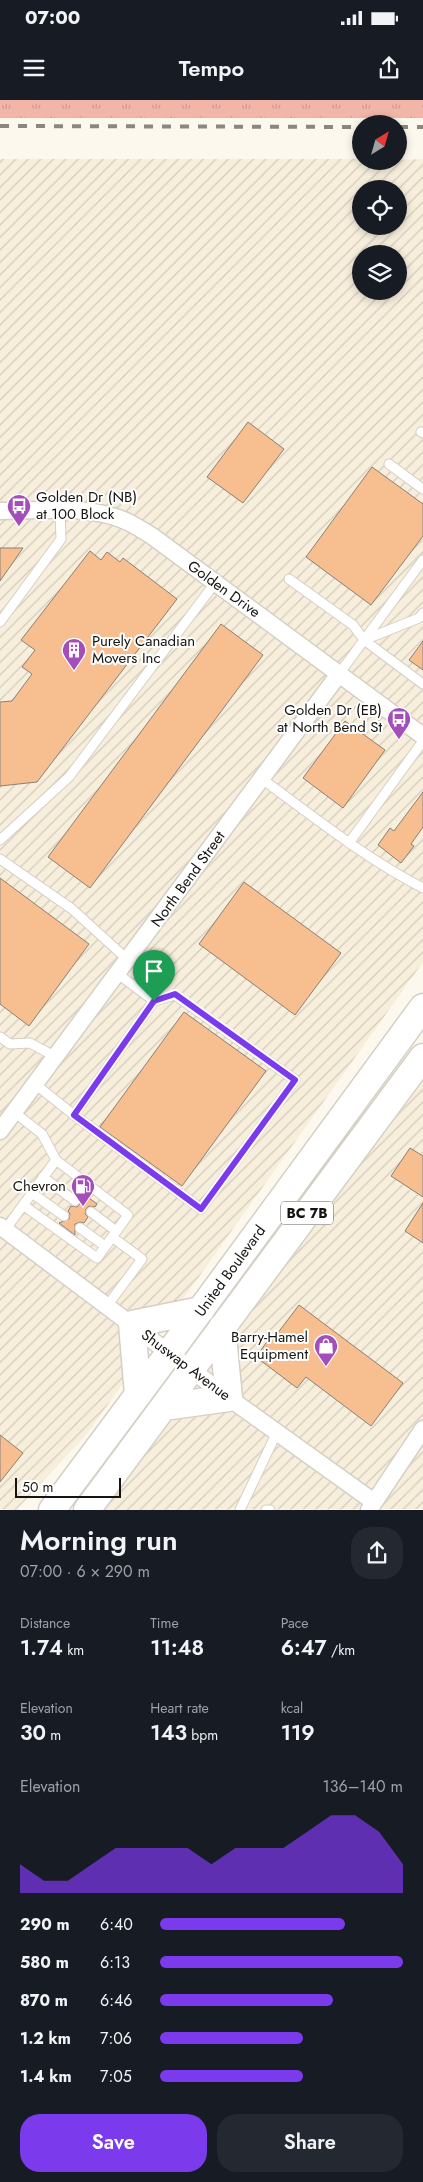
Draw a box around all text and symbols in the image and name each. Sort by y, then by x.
text: 07:00 [25,4,80,31]
text: Tempo [179,52,244,84]
icon: menu [20,54,48,82]
icon: share [375,54,403,82]
north arrow [352,115,408,170]
map controls [352,115,407,300]
button: locate [352,180,407,235]
button: layers [352,245,407,300]
place label: Golden Dr (NB) at 100 Block [36,486,137,525]
bus stop icon: Golden Dr (NB) at 100 Block [6,493,32,527]
street label: Golden Drive [183,555,265,623]
place label: Purely Canadian Movers Inc [92,630,195,669]
building icon: Purely Canadian Movers Inc [61,637,87,671]
place label: Golden Dr (EB) at North Bend St [277,699,382,738]
bus stop icon: Golden Dr (EB) at North Bend St [386,706,412,740]
street label: North Bend Street [146,826,231,931]
pin [133,950,175,1001]
icon: arrive [140,957,168,985]
fuel station icon: Chevron [70,1173,96,1207]
place label: Chevron [13,1175,66,1197]
road number: BC 7B [281,1202,333,1224]
street label: United Boulevard [189,1221,271,1321]
street label: Shuswap Avenue [137,1324,236,1406]
place label: Barry-Hamel Equipment [231,1326,308,1365]
shop icon: Barry-Hamel Equipment [313,1333,339,1367]
scale bar [15,1474,121,1498]
text: 50 m [22,1477,53,1497]
text: Morning run [20,1520,178,1561]
button: share [351,1527,403,1579]
text: 07:00 · 6 × 290 m [20,1560,150,1583]
text: Distance [20,1613,70,1633]
text: Time [150,1613,179,1633]
text: Pace [281,1613,309,1633]
text: 1.74 [20,1633,63,1663]
text: 11:48 [150,1633,204,1663]
text: 6:47 [281,1633,327,1663]
text: km [63,1640,84,1660]
text: /km [327,1640,355,1660]
text: Elevation [20,1698,73,1718]
text: Heart rate [150,1698,209,1718]
text: kcal [281,1698,303,1718]
text: 30 [20,1718,46,1748]
text: 143 [150,1718,187,1748]
text: 119 [281,1718,315,1748]
text: m [46,1725,61,1745]
text: bpm [187,1725,218,1745]
text: Elevation [20,1775,80,1798]
text: 136–140 m [323,1775,403,1798]
text: 290 m [20,1913,70,1936]
text: 6:40 [100,1913,133,1936]
text: 580 m [20,1951,69,1974]
text: 6:13 [100,1951,130,1974]
text: 870 m [20,1989,68,2012]
text: 6:46 [100,1989,133,2012]
text: 1.2 km [20,2027,71,2050]
text: 7:06 [100,2027,132,2050]
text: 1.4 km [20,2065,72,2088]
text: 7:05 [100,2065,132,2088]
button: Save [20,2114,207,2172]
button: Share [217,2114,403,2172]

